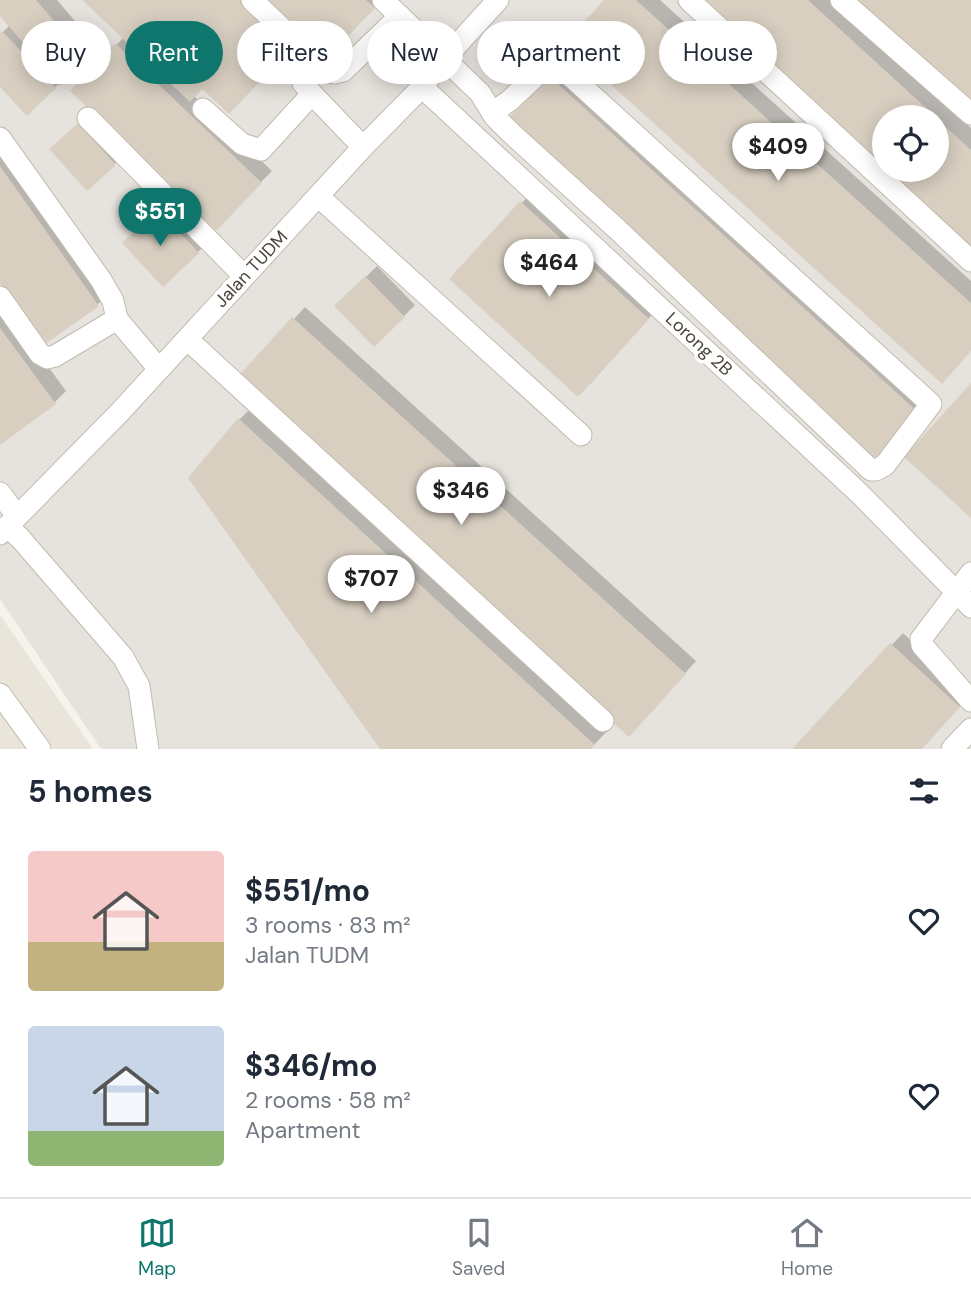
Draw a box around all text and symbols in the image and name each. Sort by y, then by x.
chip: Buy [21,21,111,84]
chip: Rent [125,21,223,84]
chip: Filters [237,21,353,84]
chip: New [367,21,463,84]
chip: Apartment [477,21,645,84]
chip: House [659,21,777,84]
map controls [872,105,949,182]
button: locate [872,105,949,182]
pin: $409 [737,124,819,183]
text: $409 [748,131,808,161]
pin: $551 [119,188,201,248]
text: $551 [135,196,185,226]
street label: Jalan TUDM [209,225,293,313]
pin: $464 [508,240,590,299]
text: $464 [520,247,578,277]
street label: Lorong 2B [660,307,738,381]
pin: $346 [420,468,502,527]
text: $346 [432,475,490,505]
pin: $707 [330,556,412,615]
text: $707 [344,563,398,593]
text: 5 homes [28,772,153,811]
icon: filters [905,772,943,810]
text: $551/mo [245,871,370,910]
icon: home [84,879,168,963]
icon: heart [905,902,943,940]
text: 3 rooms · 83 m² [245,910,411,940]
text: Jalan TUDM [245,940,369,970]
text: $346/mo [245,1046,377,1085]
icon: home [84,1054,168,1138]
icon: heart [905,1077,943,1115]
text: 2 rooms · 58 m² [245,1085,411,1115]
text: Apartment [245,1115,360,1145]
tab: Map [138,1214,176,1281]
tab: Saved [452,1214,505,1281]
tab: Home [781,1214,833,1281]

